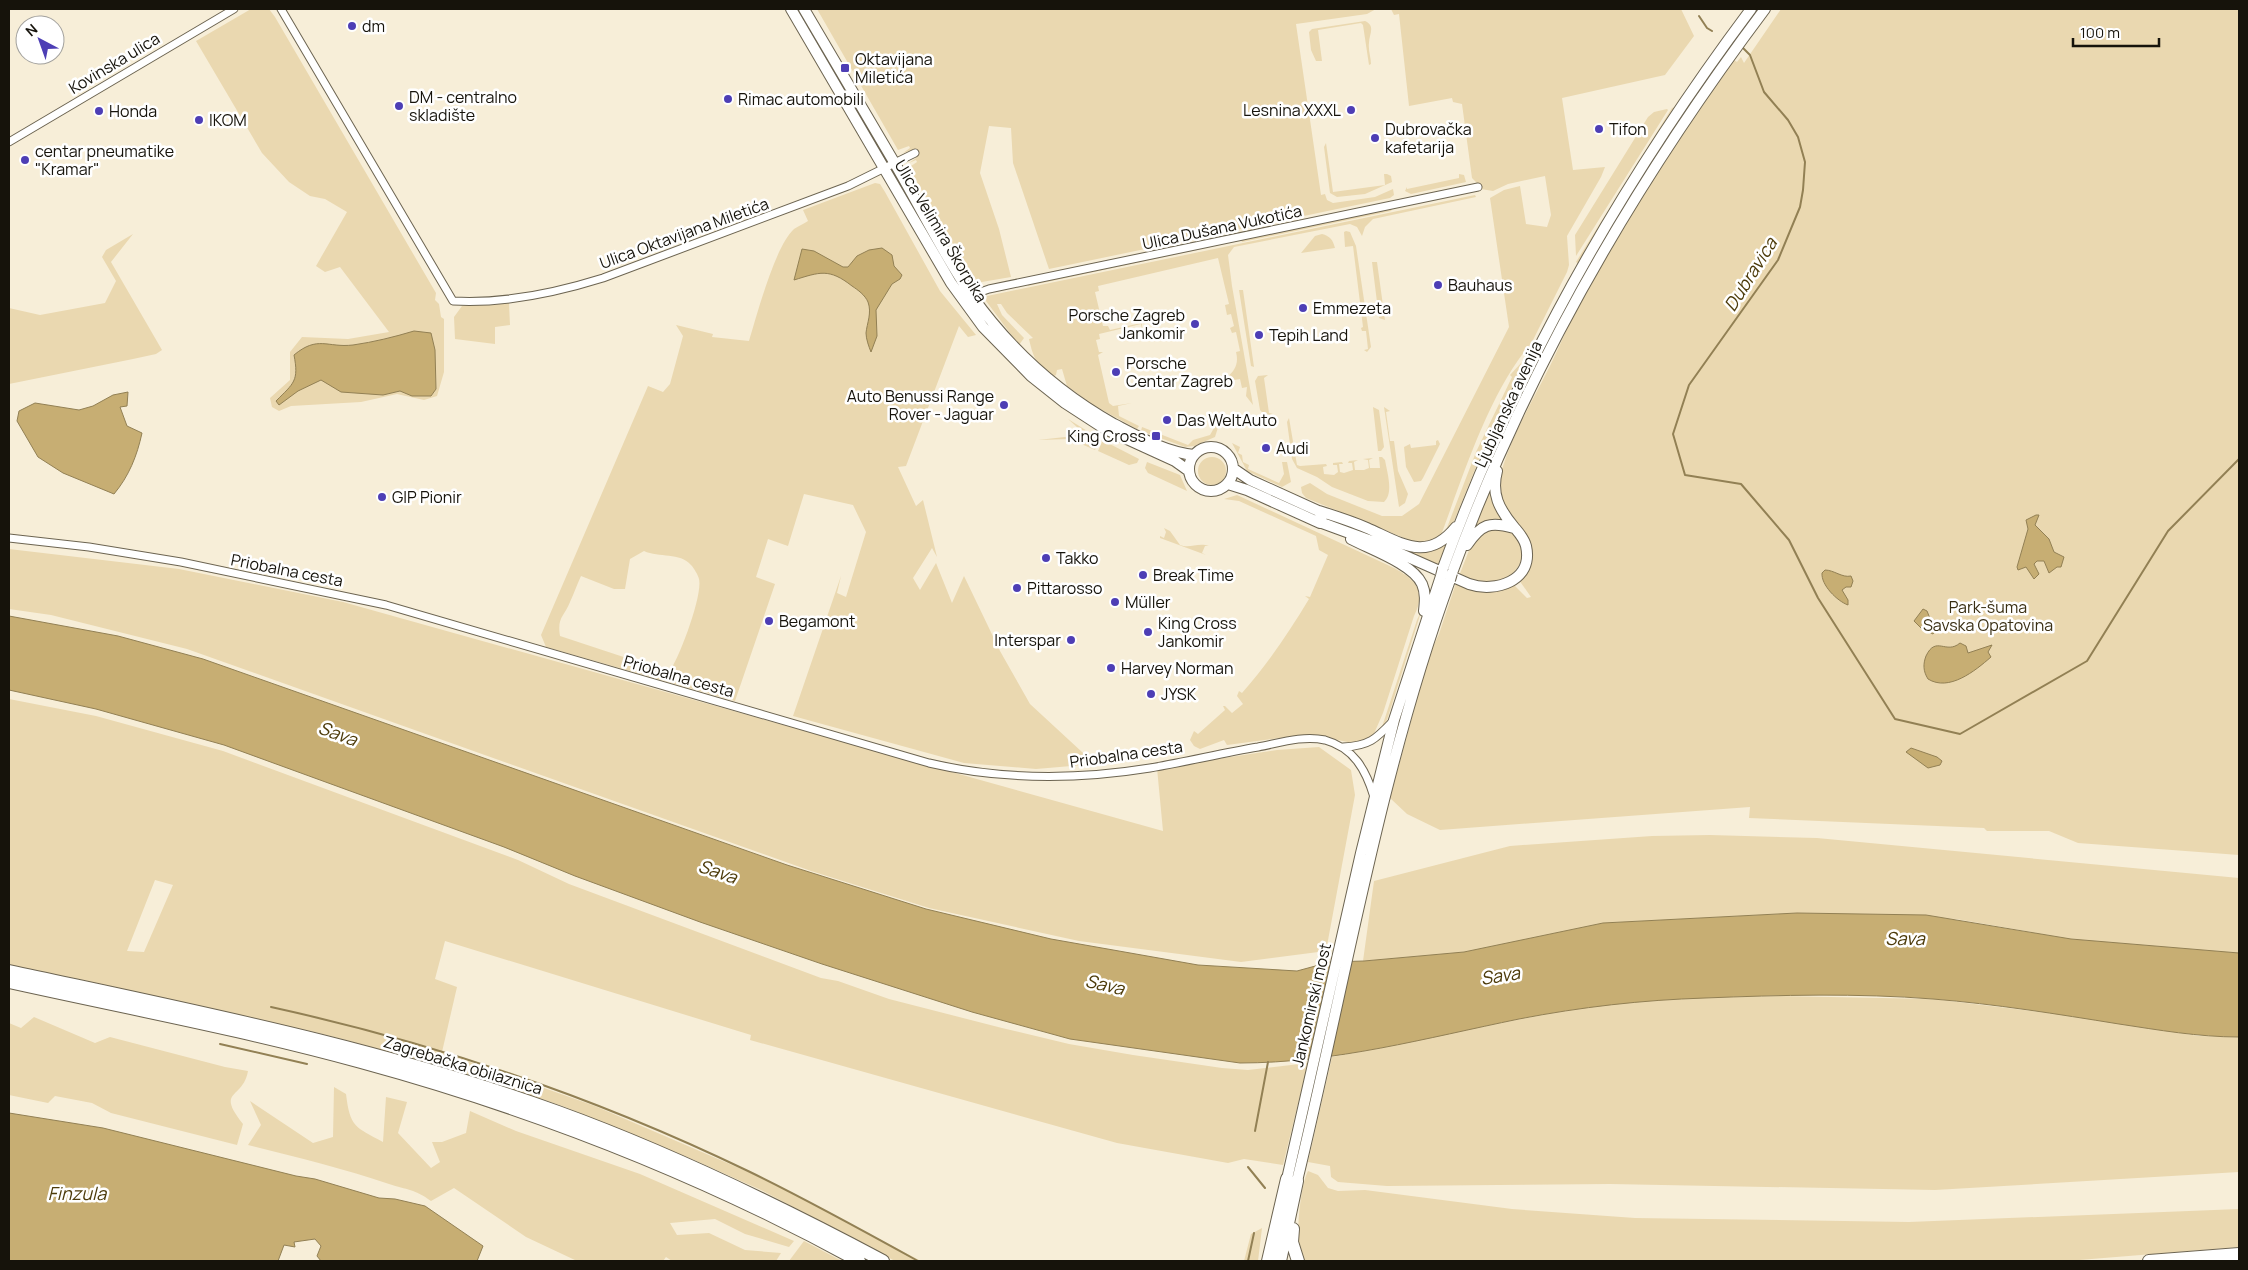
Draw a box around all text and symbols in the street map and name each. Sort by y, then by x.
north arrow [15,15,65,65]
place label: dm [362,15,385,37]
scale bar [2073,15,2159,47]
text: N [21,19,41,40]
marker: dm [346,20,358,32]
text: 100 m [2080,22,2120,43]
street label: Kovinska ulica [64,27,164,99]
place label: Oktavijana Miletića [855,48,933,88]
marker: Oktavijana Miletića [839,62,851,74]
place label: DM - centralno skladište [409,86,517,126]
place label: Rimac automobili [738,88,864,110]
marker: Rimac automobili [722,93,734,105]
place label: Lesnina XXXL [1243,99,1341,121]
place label: Honda [109,100,157,122]
marker: DM - centralno skladište [393,100,405,112]
marker: Lesnina XXXL [1345,104,1357,116]
marker: Honda [93,105,105,117]
place label: IKOM [209,109,247,131]
marker: IKOM [193,114,205,126]
place label: Dubrovačka kafetarija [1385,118,1472,158]
place label: Tifon [1609,118,1647,140]
marker: Tifon [1593,123,1605,135]
marker: Dubrovačka kafetarija [1369,132,1381,144]
place label: centar pneumatike "Kramar" [35,140,174,180]
marker: centar pneumatike "Kramar" [19,154,31,166]
street label: Ulica Velimira Škorpika [890,156,992,306]
street label: Ulica Oktavijana Miletića [596,192,772,274]
street label: Ulica Dušana Vukotića [1140,199,1304,255]
water label: Dubravica [1718,232,1783,315]
place label: Bauhaus [1448,274,1513,296]
marker: Bauhaus [1432,279,1444,291]
place label: Emmezeta [1313,297,1391,319]
marker: Emmezeta [1297,302,1309,314]
place label: Porsche Zagreb Jankomir [1069,304,1185,344]
marker: Porsche Zagreb Jankomir [1189,318,1201,330]
place label: Tepih Land [1269,324,1348,346]
marker: Tepih Land [1253,329,1265,341]
street label: Ljubljanska avenija [1469,337,1547,471]
place label: Porsche Centar Zagreb [1126,352,1233,392]
marker: Porsche Centar Zagreb [1110,366,1122,378]
place label: Auto Benussi Range Rover - Jaguar [847,385,994,425]
marker: Auto Benussi Range Rover - Jaguar [998,399,1010,411]
place label: Das WeltAuto [1177,409,1277,431]
marker: Das WeltAuto [1161,414,1173,426]
place label: King Cross [1067,425,1146,447]
marker: King Cross [1150,430,1162,442]
place label: Audi [1276,437,1309,459]
marker: Audi [1260,442,1272,454]
place label: GIP Pionir [392,486,462,508]
marker: GIP Pionir [376,491,388,503]
place label: Takko [1056,547,1099,569]
street label: Priobalna cesta [229,548,345,592]
marker: Takko [1040,552,1052,564]
place label: Break Time [1153,564,1234,586]
marker: Break Time [1137,569,1149,581]
place label: Pittarosso [1027,577,1102,599]
marker: Pittarosso [1011,582,1023,594]
place label: Müller [1125,591,1171,613]
marker: Müller [1109,596,1121,608]
park label: Park-šuma Savska Opatovina [1923,596,2053,636]
place label: Begamont [779,610,855,632]
place label: King Cross Jankomir [1158,612,1237,652]
marker: Begamont [763,615,775,627]
marker: King Cross Jankomir [1142,626,1154,638]
place label: Interspar [994,629,1061,651]
marker: Interspar [1065,634,1077,646]
street label: Priobalna cesta [621,650,737,702]
place label: Harvey Norman [1121,657,1233,679]
marker: Harvey Norman [1105,662,1117,674]
place label: JYSK [1161,683,1197,705]
marker: JYSK [1145,688,1157,700]
water label: Sava [315,715,362,751]
street label: Priobalna cesta [1068,735,1184,773]
water label: Sava [695,853,741,889]
water label: Sava [1885,926,1926,950]
street label: Jankomirski most [1286,941,1336,1069]
water label: Sava [1479,960,1522,990]
water label: Sava [1083,968,1128,1000]
street label: Zagrebačka obilaznica [381,1030,545,1100]
water label: Finzula [48,1181,107,1205]

